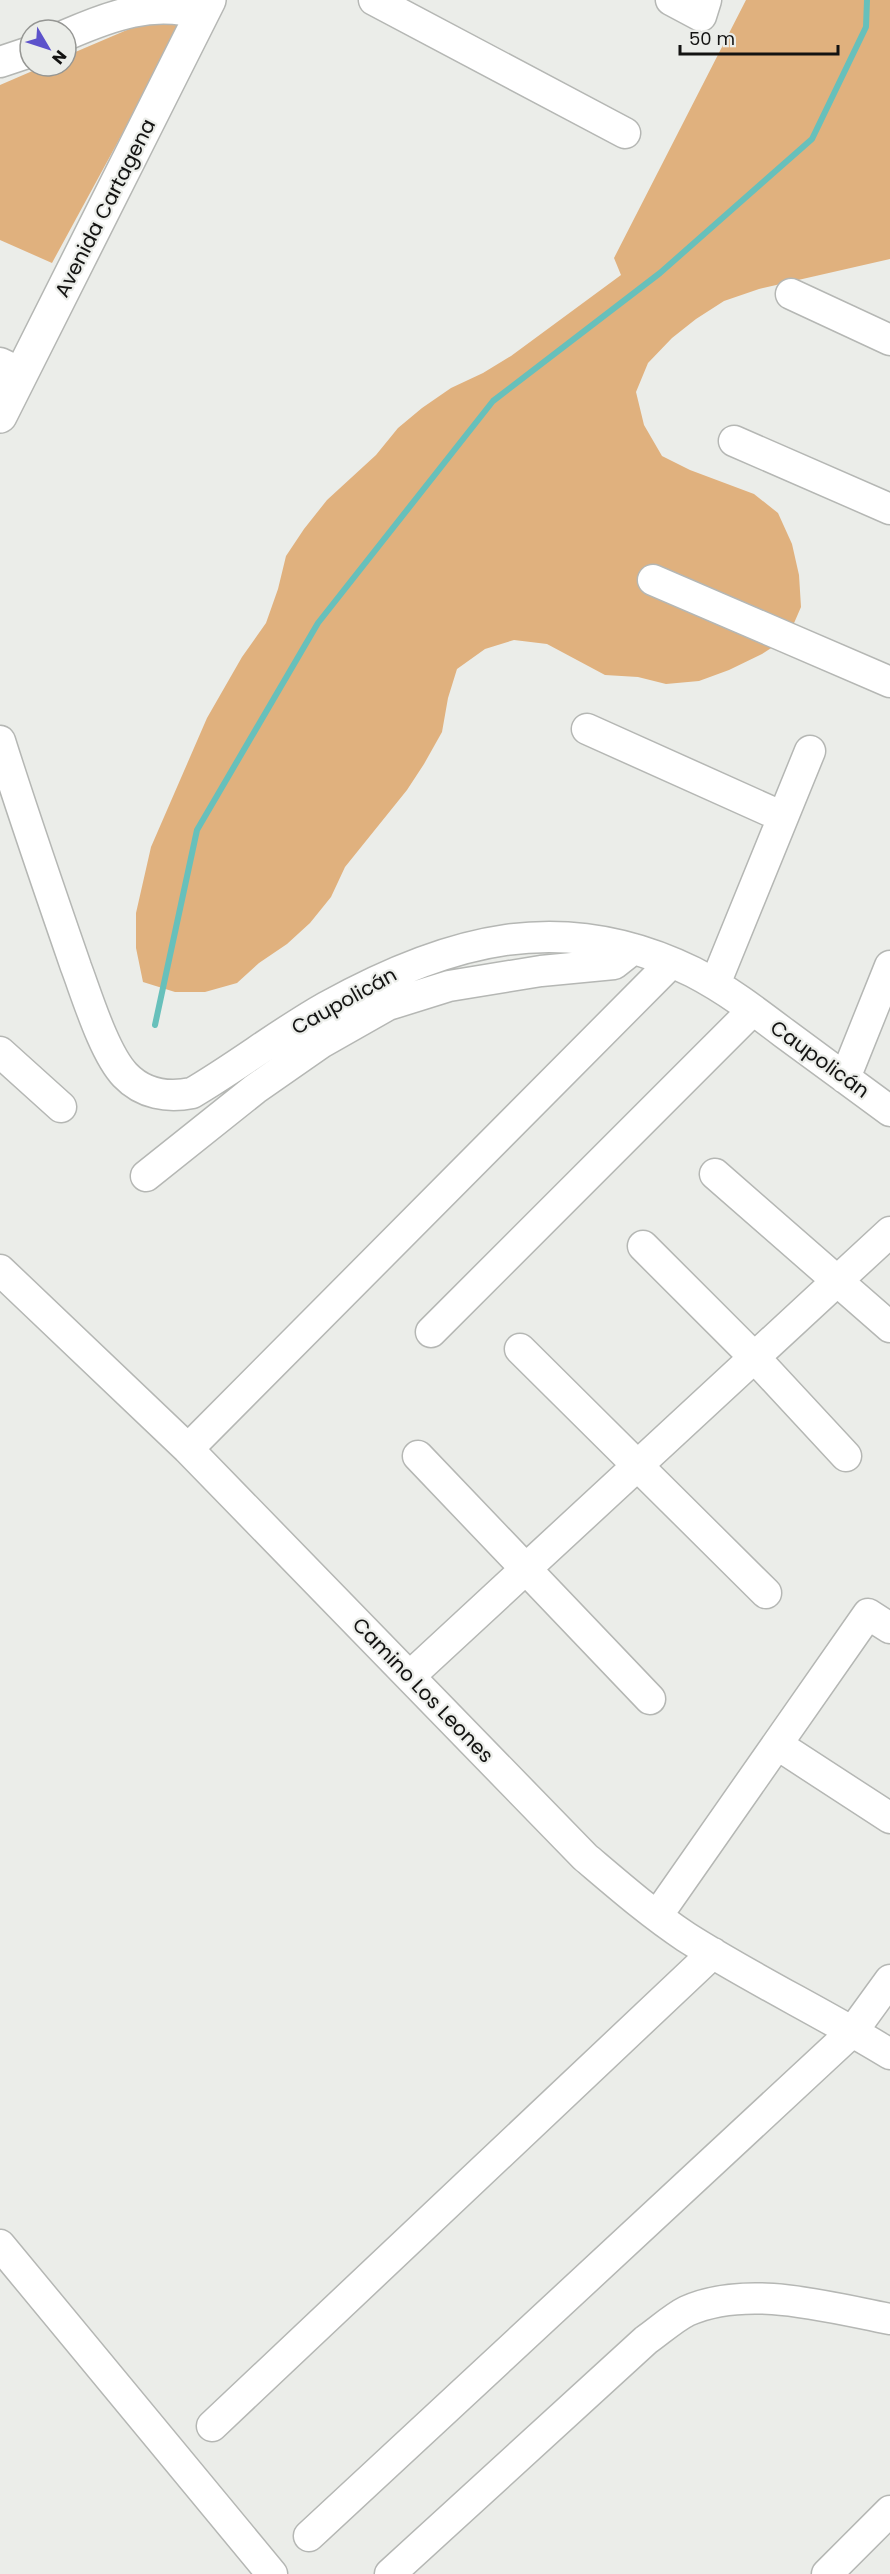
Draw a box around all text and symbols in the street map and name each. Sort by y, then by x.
north arrow [18,18,78,78]
scale bar [680,18,838,56]
text: 50 m [689,26,735,51]
text: N [47,45,72,69]
street label: Avenida Cartagena [48,114,162,302]
street label: Caupolicán [286,961,402,1041]
street label: Caupolicán [765,1013,875,1105]
street label: Camino Los Leones [346,1611,500,1769]

